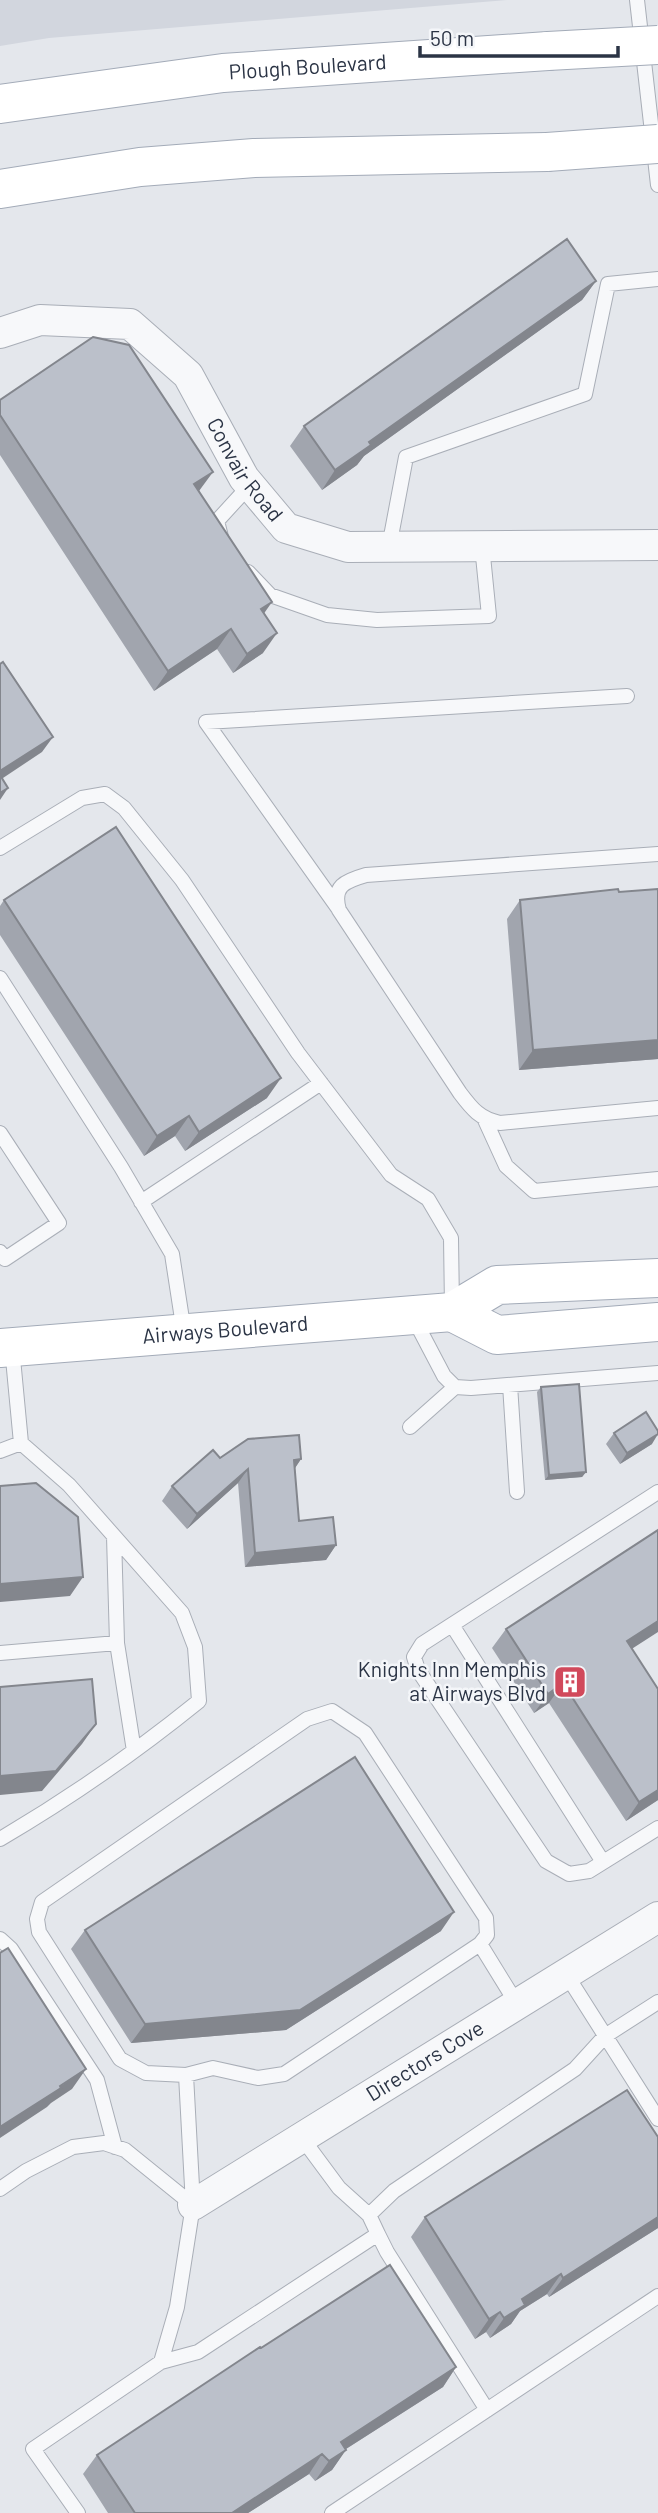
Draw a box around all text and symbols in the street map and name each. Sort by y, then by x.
scale bar [420,14,618,58]
text: 50 m [430,25,474,50]
street label: Plough Boulevard [228,48,387,84]
street label: Convair Road [203,413,289,526]
street label: Airways Boulevard [141,1309,309,1348]
place label: Knights Inn Memphis at Airways Blvd [358,1656,546,1705]
building icon: Knights Inn Memphis at Airways Blvd [551,1663,589,1701]
street label: Directors Cove [361,2014,488,2106]

